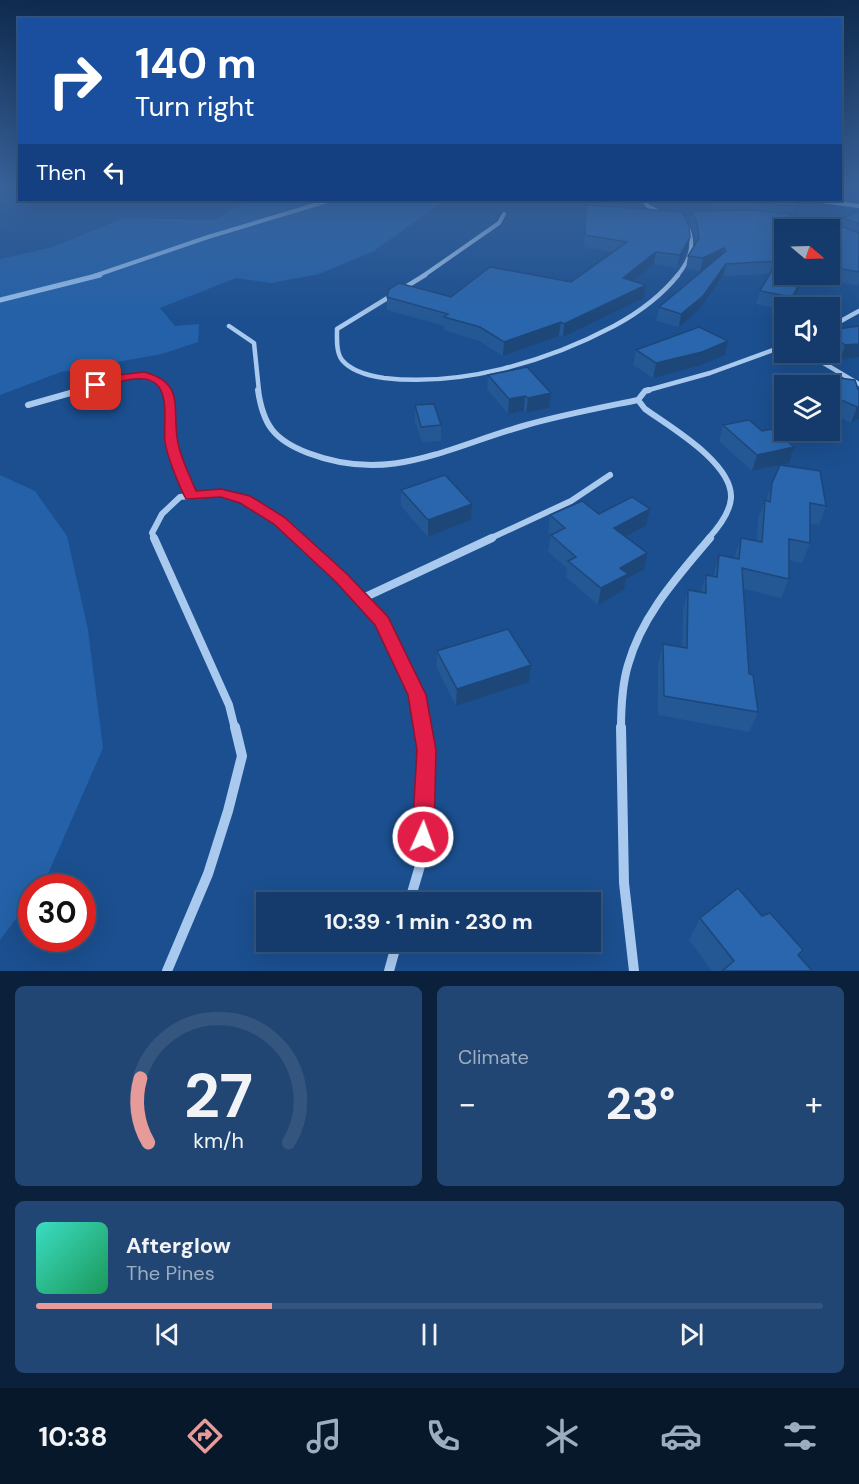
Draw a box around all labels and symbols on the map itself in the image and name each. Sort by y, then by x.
north arrow [774,219,840,285]
pin [70,359,121,410]
position arrow [391,805,455,869]
speed limit sign: 30 [18,874,96,952]

